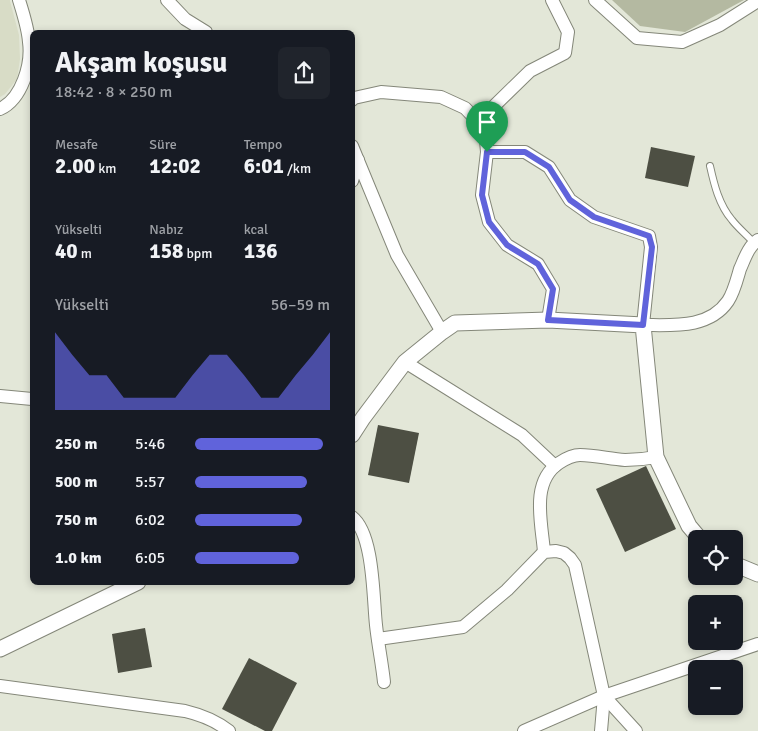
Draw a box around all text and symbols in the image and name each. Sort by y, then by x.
text: Akşam koşusu [55,46,227,80]
button: share [278,47,330,99]
text: 18:42 · 8 × 250 m [55,82,172,102]
pin [466,101,508,152]
icon: arrive [473,108,501,136]
text: Mesafe [55,136,98,153]
text: Süre [149,136,177,153]
text: Tempo [244,136,282,153]
text: 2.00 [55,153,95,179]
text: 12:02 [149,153,201,179]
text: 6:01 [244,153,284,179]
text: km [95,160,116,177]
text: /km [284,160,311,177]
text: Yükselti [55,221,102,238]
text: Nabız [149,221,183,238]
text: kcal [244,221,268,238]
text: 40 [55,238,78,264]
text: 158 [149,238,183,264]
text: 136 [244,238,278,264]
text: m [78,245,92,262]
text: bpm [183,245,212,262]
text: Yükselti [55,295,109,315]
text: 56–59 m [271,295,330,315]
text: 250 m [55,434,97,454]
text: 5:46 [135,434,165,454]
text: 500 m [55,472,97,492]
text: 5:57 [135,472,165,492]
text: 750 m [55,510,97,530]
text: 6:02 [135,510,165,530]
map controls [688,530,743,715]
button: locate [688,530,743,585]
text: 1.0 km [55,548,102,568]
text: 6:05 [135,548,165,568]
button: + [688,595,743,650]
button: − [688,660,743,715]

